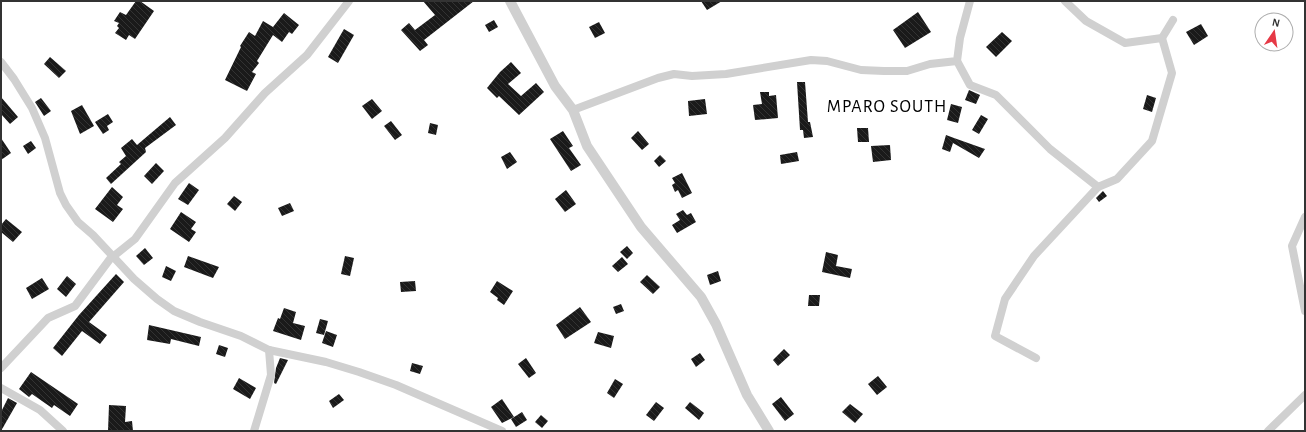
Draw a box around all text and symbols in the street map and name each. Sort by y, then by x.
north arrow [1254,12,1294,52]
text: N [1271,17,1281,29]
district label: MPARO SOUTH [827,98,947,116]

